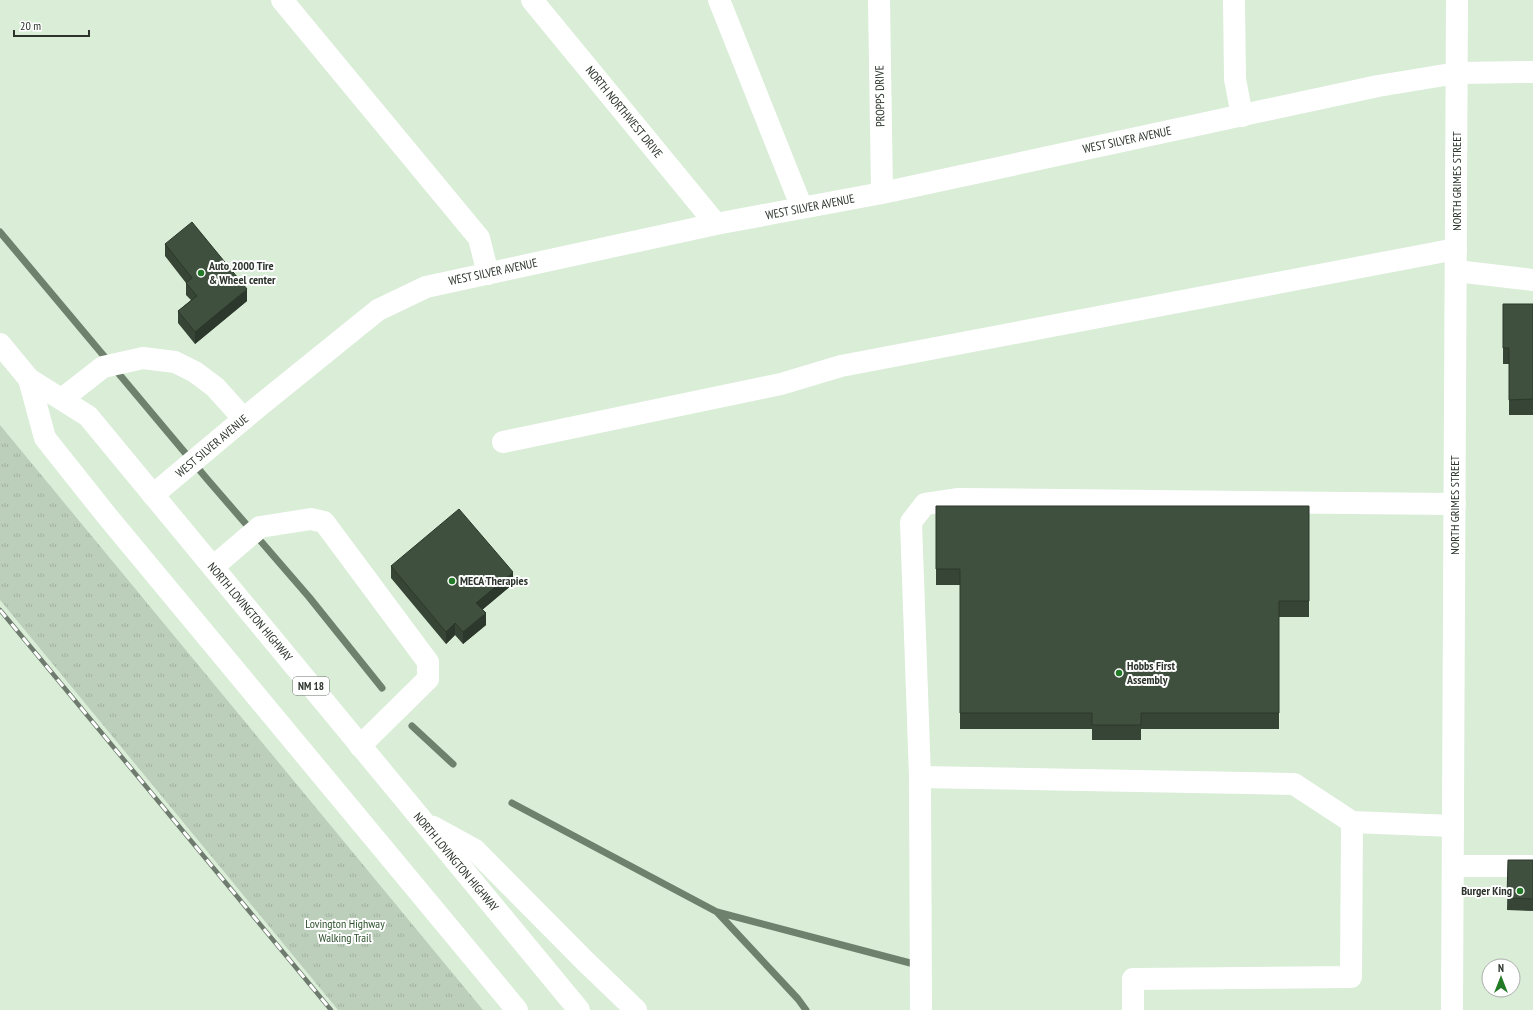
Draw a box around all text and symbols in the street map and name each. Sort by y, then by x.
scale bar [14,12,89,38]
text: 20 m [20,18,41,33]
street label: NORTH NORTHWEST DRIVE [583,63,666,161]
street label: PROPPS DRIVE [871,65,888,127]
street label: WEST SILVER AVENUE [1081,123,1173,156]
street label: NORTH GRIMES STREET [1449,131,1464,231]
street label: WEST SILVER AVENUE [764,191,856,222]
street label: WEST SILVER AVENUE [447,255,539,288]
place label: Auto 2000 Tire & Wheel center [208,258,276,287]
marker: Auto 2000 Tire & Wheel center [196,268,206,278]
street label: WEST SILVER AVENUE [172,411,251,480]
street label: NORTH GRIMES STREET [1447,455,1462,555]
street label: NORTH LOVINGTON HIGHWAY [205,559,296,664]
place label: MECA Therapies [460,573,528,588]
marker: MECA Therapies [447,576,457,586]
place label: Hobbs First Assembly [1126,658,1175,687]
marker: Hobbs First Assembly [1114,668,1124,678]
road number: NM 18 [293,677,329,695]
street label: NORTH LOVINGTON HIGHWAY [411,809,502,914]
place label: Burger King [1461,883,1512,898]
marker: Burger King [1515,886,1525,896]
park label: Lovington Highway Walking Trail [305,916,385,945]
north arrow [1481,958,1521,998]
text: N [1498,961,1504,975]

